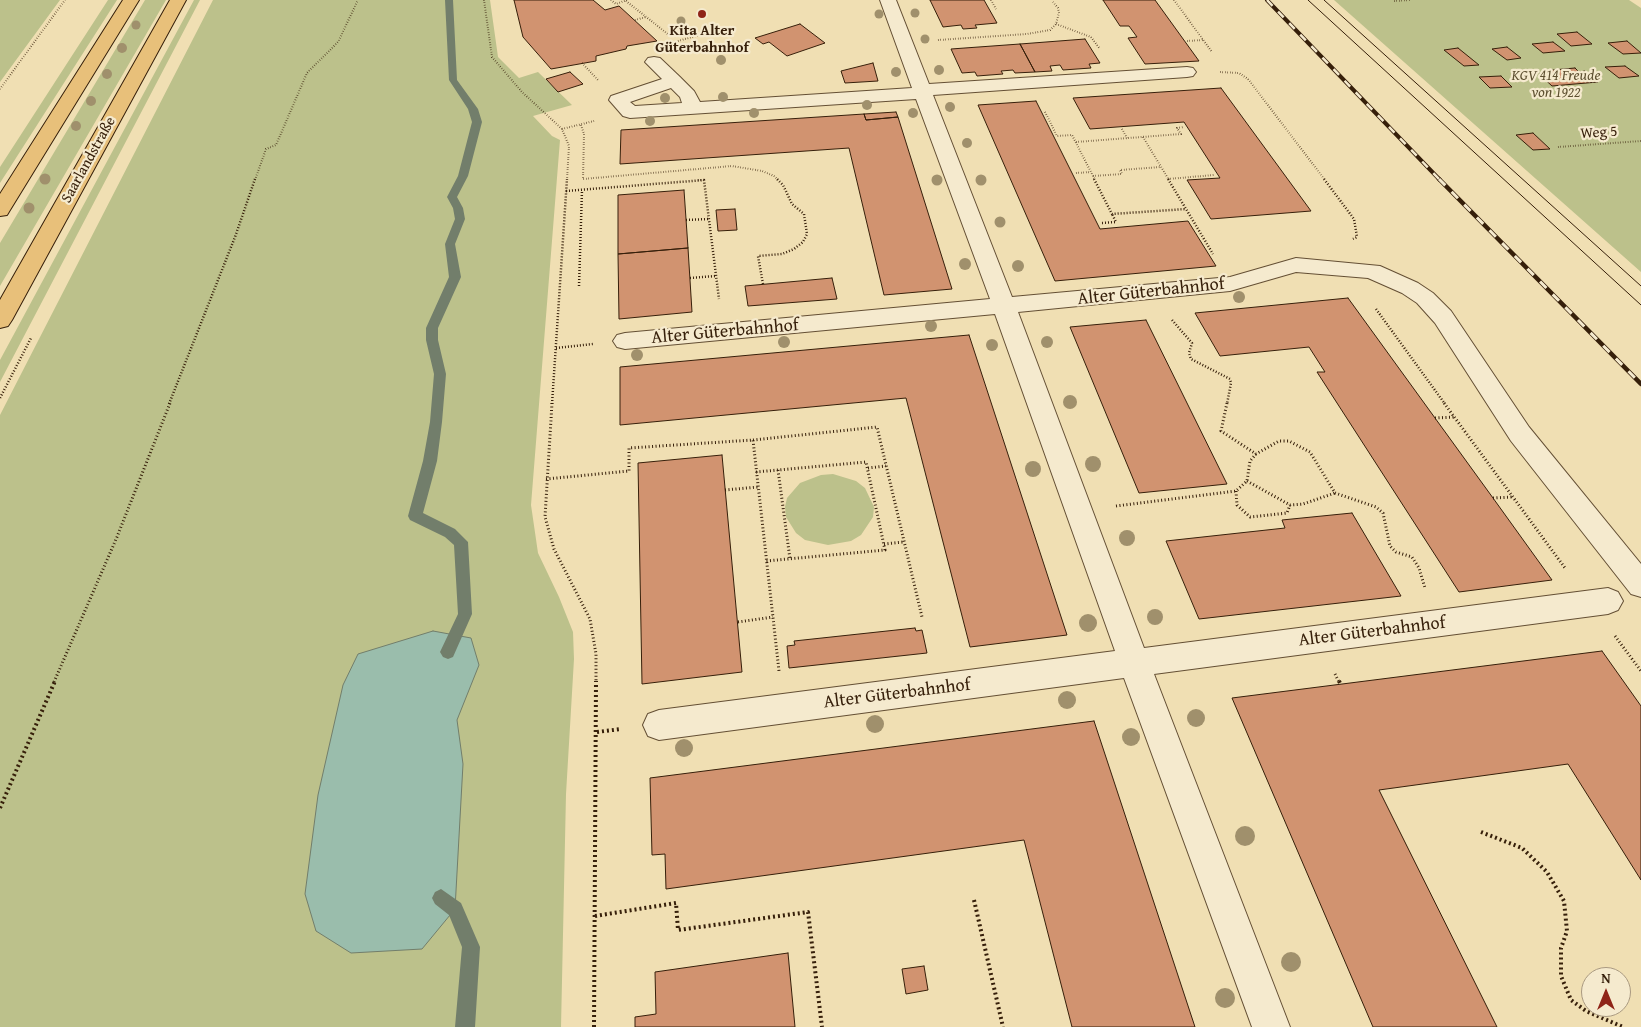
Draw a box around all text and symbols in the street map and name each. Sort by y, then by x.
marker: Kita Alter Güterbahnhof [696,8,708,20]
place label: Kita Alter Güterbahnhof [655,22,749,57]
park label: KGV 414 Freude von 1922 [1511,67,1601,102]
street label: Saarlandstraße [58,114,120,206]
street label: Weg 5 [1580,123,1618,143]
street label: Alter Güterbahnhof [1076,274,1226,310]
street label: Alter Güterbahnhof [650,315,800,349]
street label: Alter Güterbahnhof [1297,612,1447,652]
street label: Alter Güterbahnhof [822,674,972,714]
north arrow [1581,967,1631,1017]
text: N [1601,968,1611,988]

